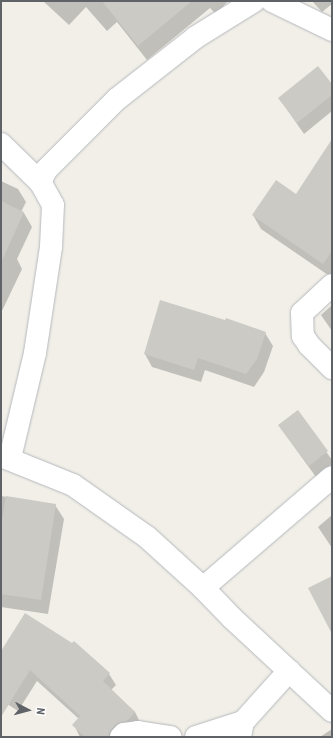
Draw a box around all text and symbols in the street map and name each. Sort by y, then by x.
north arrow [8,690,48,730]
text: N [34,707,47,715]

